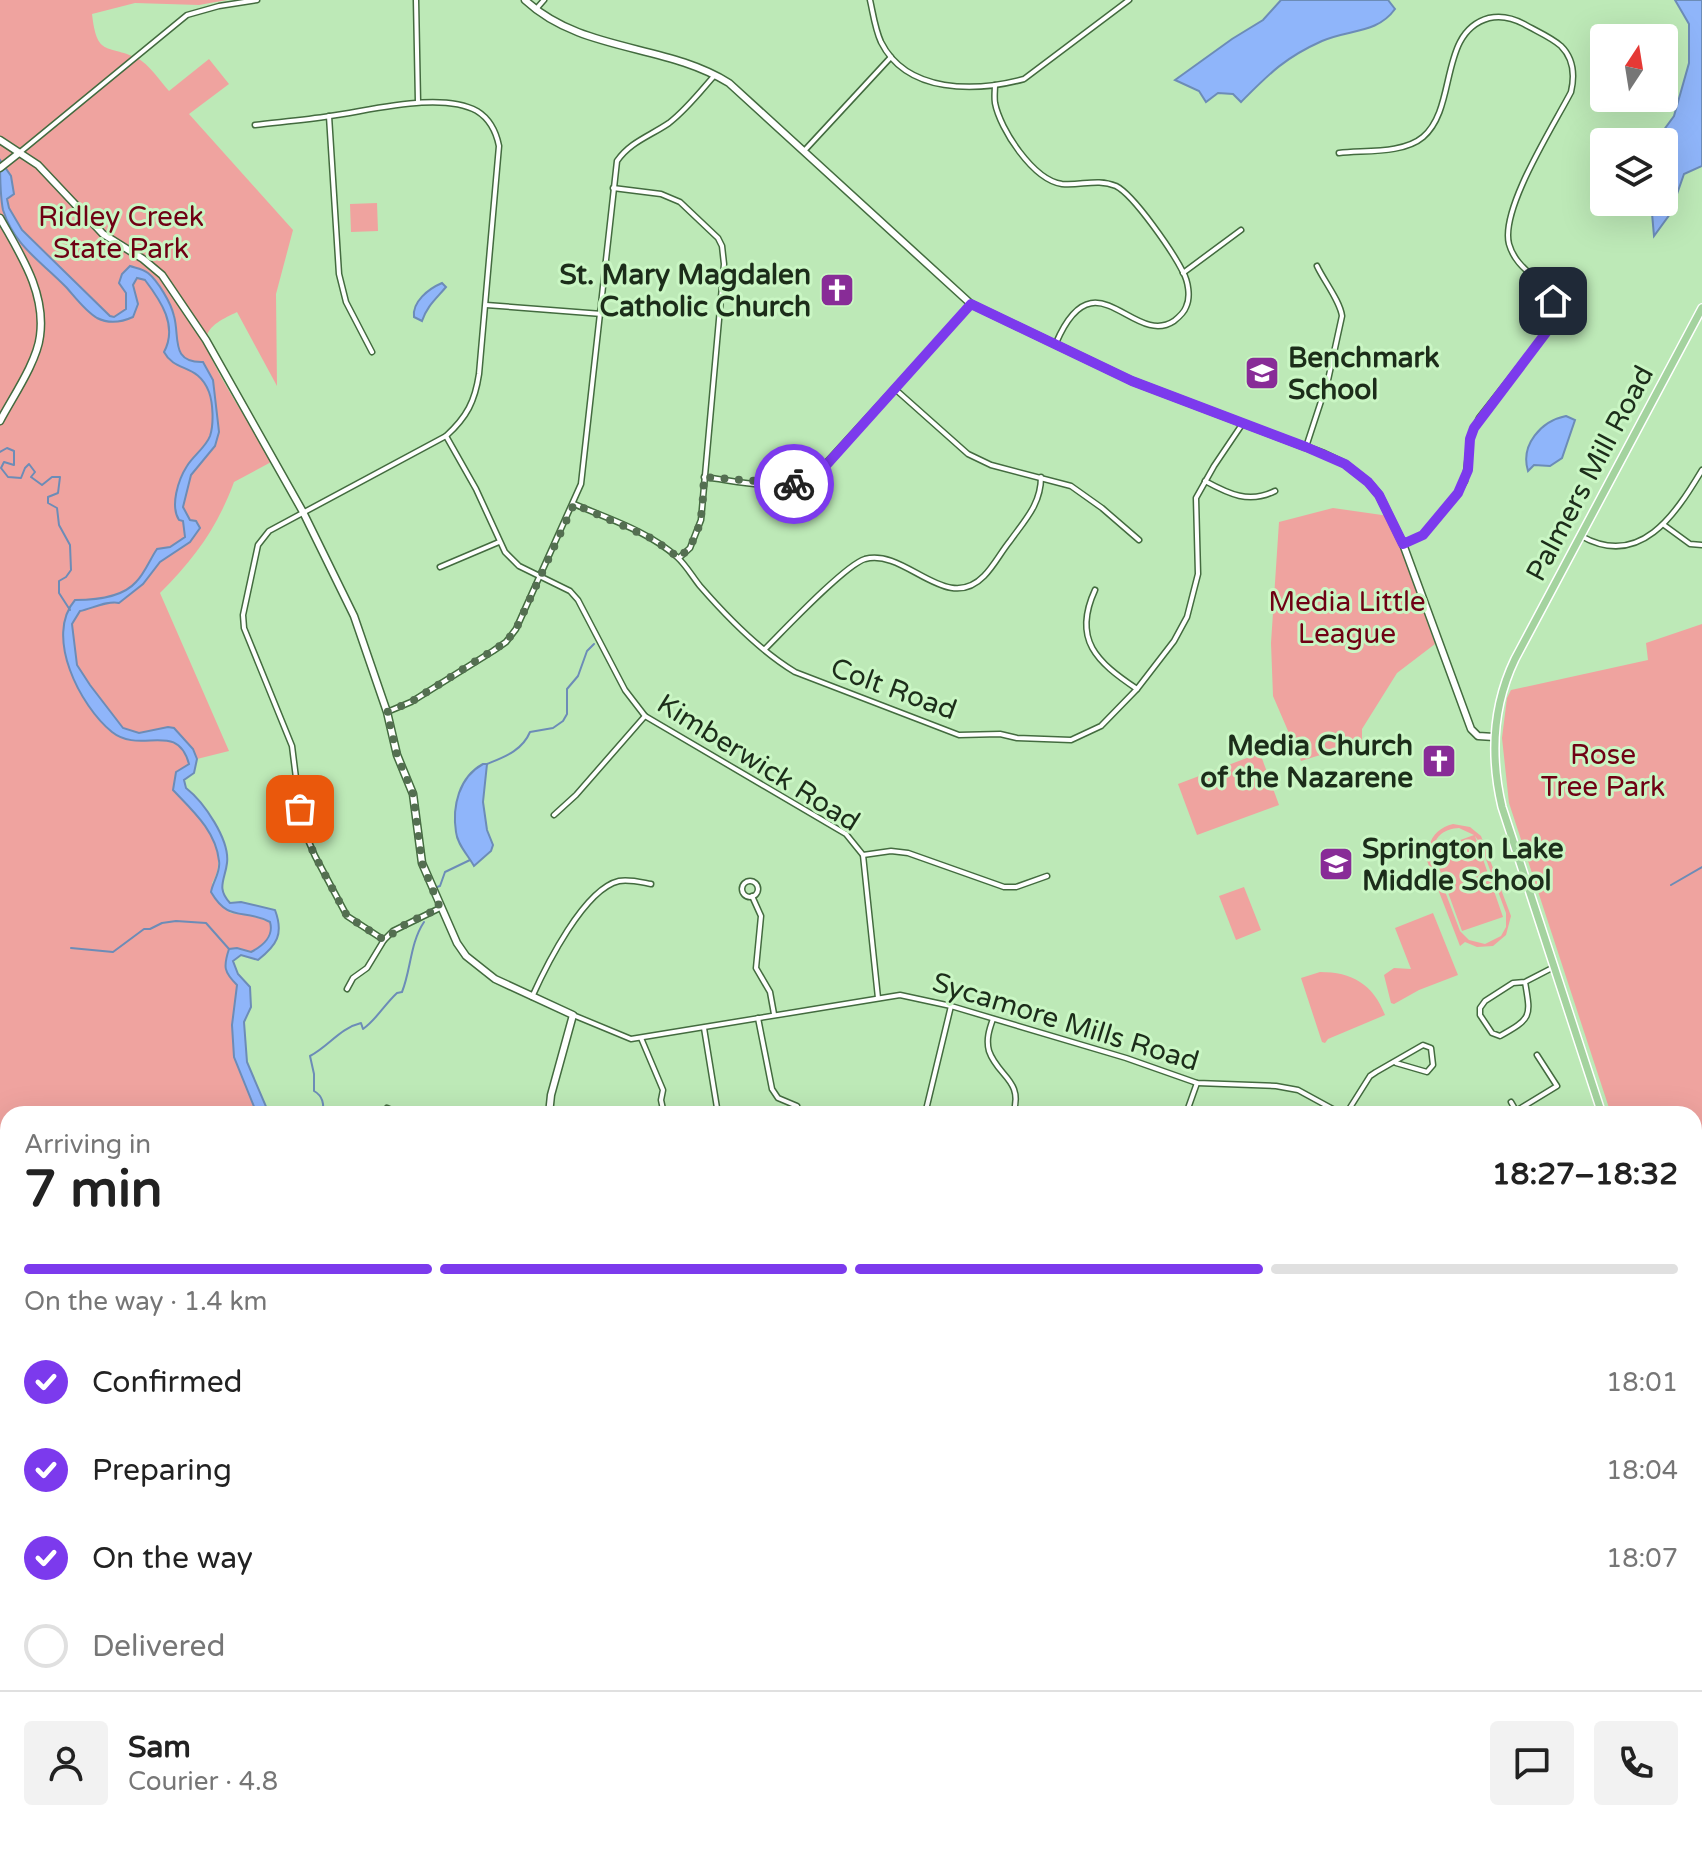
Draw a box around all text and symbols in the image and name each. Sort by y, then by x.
north arrow [1590,24,1678,112]
map controls [1590,24,1678,216]
button: layers [1590,128,1678,216]
park label: Ridley Creek State Park [38,200,204,266]
place label: St. Mary Magdalen Catholic Church [560,258,811,324]
pin [1519,267,1587,335]
church icon: St. Mary Magdalen Catholic Church [818,271,856,309]
icon: home [1531,279,1575,323]
place label: Benchmark School [1288,341,1440,407]
school or university icon: Benchmark School [1243,354,1281,392]
street label: Palmers Mill Road [1519,360,1661,587]
courier [754,444,834,524]
icon: bike [772,462,816,506]
park label: Media Little League [1268,585,1426,651]
street label: Colt Road [826,651,961,727]
street label: Kimberwick Road [651,687,866,839]
place label: Media Church of the Nazarene [1200,729,1413,795]
park label: Rose Tree Park [1541,738,1665,804]
church icon: Media Church of the Nazarene [1420,742,1458,780]
pin [266,775,334,843]
icon: bag [278,787,322,831]
place label: Springton Lake Middle School [1362,832,1564,898]
school or university icon: Springton Lake Middle School [1317,845,1355,883]
street label: Sycamore Mills Road [928,965,1203,1079]
text: Arriving in [24,1129,151,1160]
text: 18:27–18:32 [1492,1156,1678,1193]
text: 7 min [24,1158,163,1221]
text: On the way · 1.4 km [24,1286,267,1317]
icon: check [24,1360,68,1404]
text: Confirmed [92,1364,243,1401]
text: 18:01 [1606,1367,1678,1398]
icon: check [24,1448,68,1492]
text: Preparing [92,1452,232,1489]
text: 18:04 [1606,1455,1678,1486]
icon: check [24,1536,68,1580]
text: On the way [92,1540,253,1577]
text: 18:07 [1606,1543,1678,1574]
text: Delivered [92,1628,226,1665]
button: person [24,1721,108,1805]
button: chat [1490,1721,1574,1805]
button: phone [1594,1721,1678,1805]
text: Sam [128,1729,191,1766]
text: Courier · 4.8 [128,1766,278,1797]

